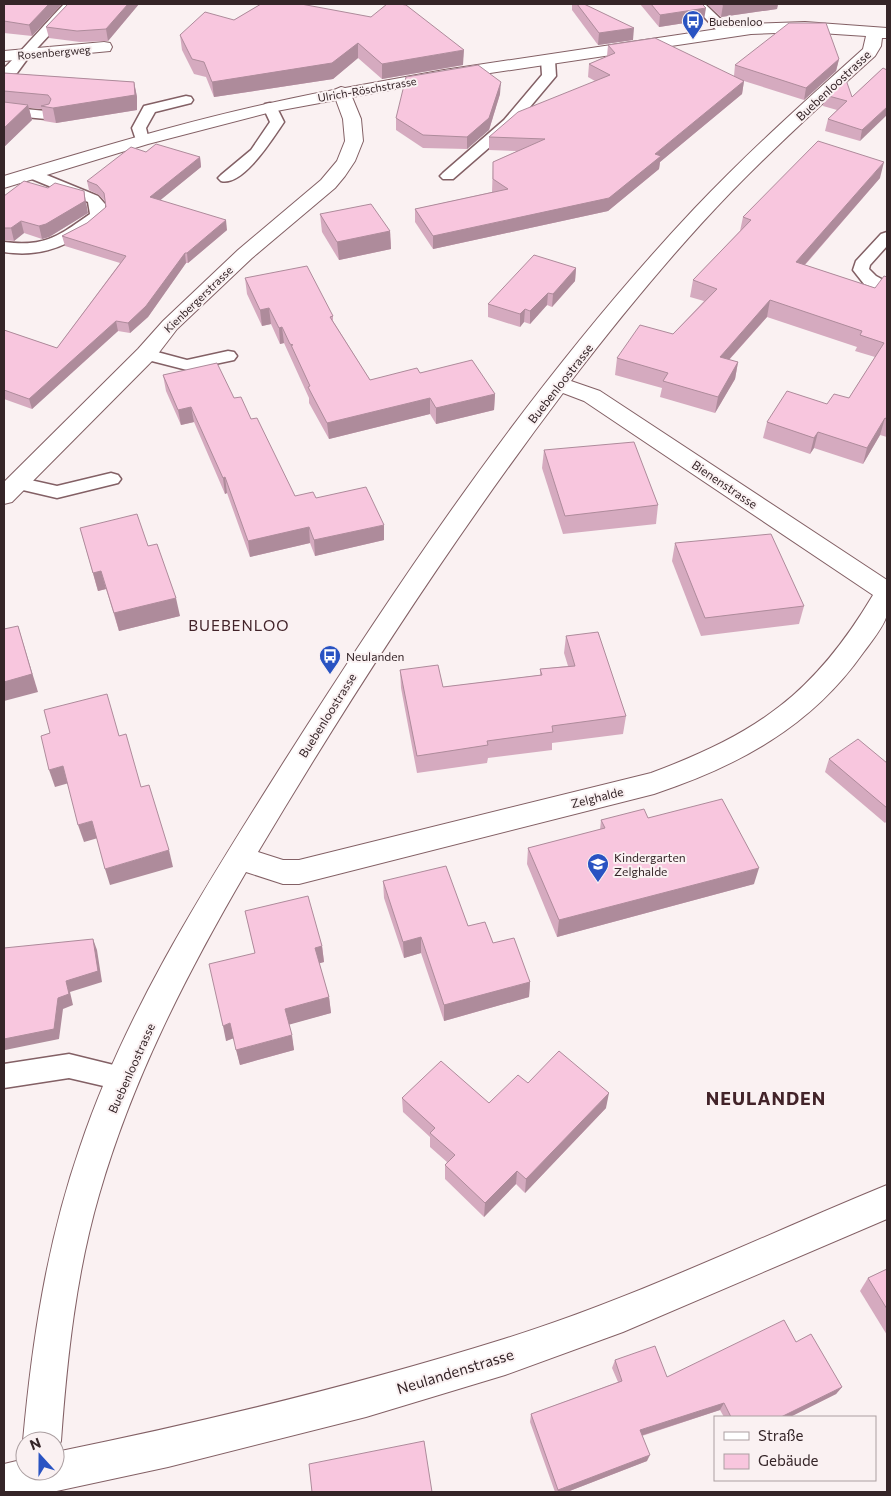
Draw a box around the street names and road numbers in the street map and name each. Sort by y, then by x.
street label: Rosenbergweg [17,42,91,62]
street label: Buebenloostrasse [793,47,873,123]
street label: Ulrich-Röschstrasse [317,74,418,104]
street label: Kienbergerstrasse [161,263,235,335]
street label: Buebenloostrasse [525,341,595,425]
street label: Bienenstrasse [690,457,760,511]
street label: Buebenloostrasse [295,670,359,760]
street label: Zelghalde [569,784,625,810]
street label: Buebenloostrasse [105,1021,157,1115]
street label: Neulandenstrasse [394,1345,516,1397]

